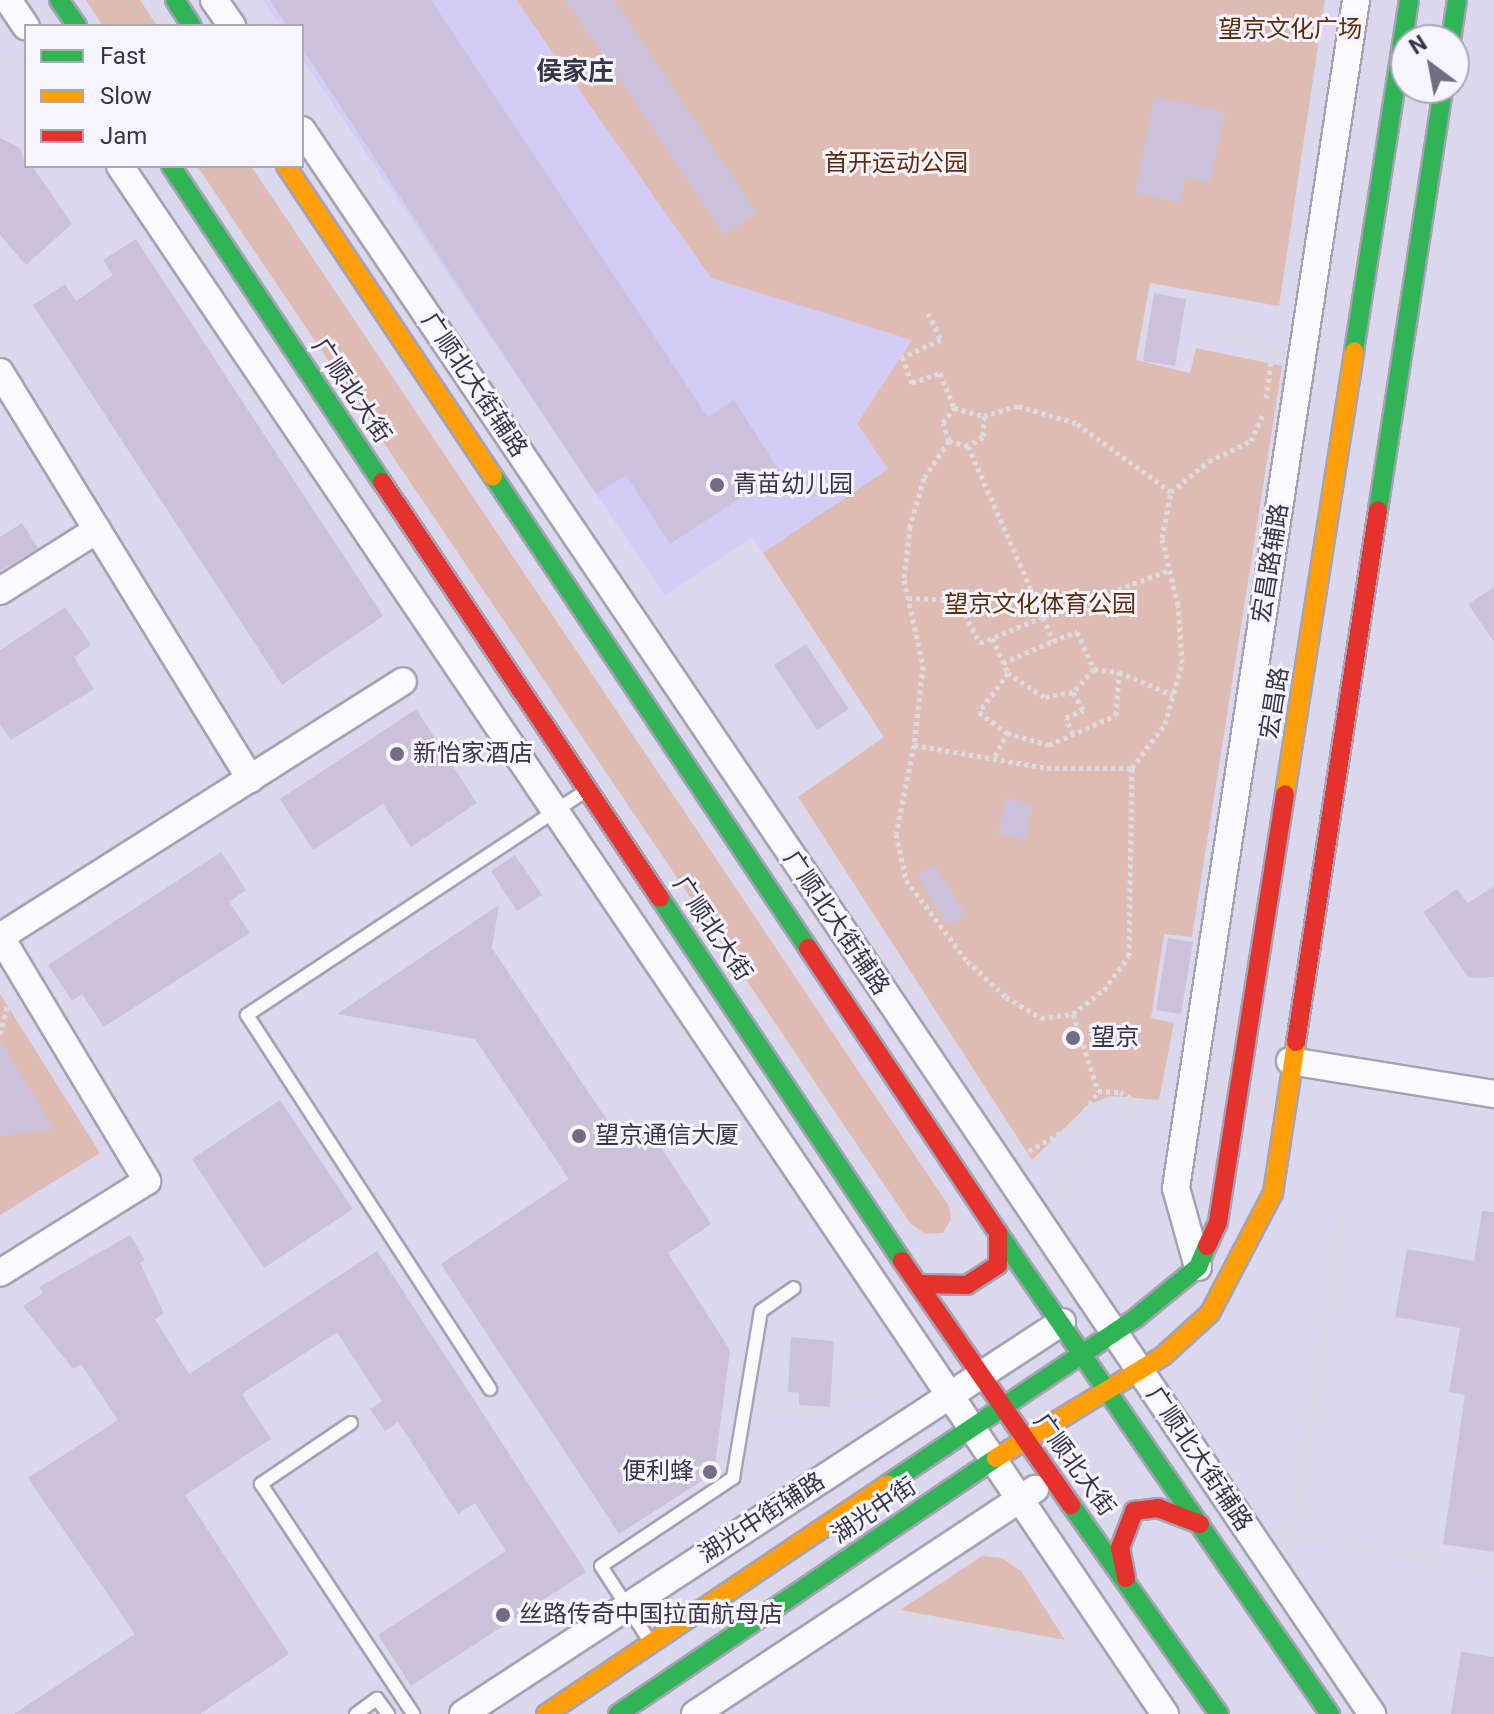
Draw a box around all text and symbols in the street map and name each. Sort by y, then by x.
park label: 望京文化广场 [1218,16,1362,44]
legend [24,24,304,168]
north arrow [1390,24,1470,104]
text: N [1405,30,1431,60]
text: Fast [100,42,146,70]
district label: 侯家庄 [536,56,614,88]
text: Slow [100,82,152,110]
text: Jam [100,122,147,150]
park label: 首开运动公园 [824,150,968,178]
street label: 广顺北大街辅路 [415,307,533,463]
street label: 广顺北大街 [306,333,396,449]
place label: 青苗幼儿园 [733,471,853,499]
marker: 青苗幼儿园 [708,476,726,494]
street label: 宏昌路辅路 [1247,501,1295,625]
park label: 望京文化体育公园 [944,591,1136,619]
street label: 宏昌路 [1255,665,1295,741]
place label: 新怡家酒店 [413,740,533,768]
marker: 新怡家酒店 [388,745,406,763]
street label: 广顺北大街辅路 [777,845,895,1001]
street label: 广顺北大街 [667,871,757,987]
place label: 望京 [1091,1024,1139,1052]
marker: 望京 [1062,1027,1084,1049]
place label: 望京通信大厦 [595,1122,739,1150]
marker: 望京通信大厦 [570,1127,588,1145]
street label: 广顺北大街辅路 [1140,1381,1258,1537]
street label: 广顺北大街 [1027,1408,1121,1522]
place label: 便利蜂 [622,1458,694,1486]
marker: 便利蜂 [701,1463,719,1481]
street label: 湖光中街辅路 [694,1467,830,1569]
street label: 湖光中街 [826,1472,922,1550]
place label: 丝路传奇中国拉面航母店 [519,1601,783,1629]
marker: 丝路传奇中国拉面航母店 [494,1606,512,1624]

